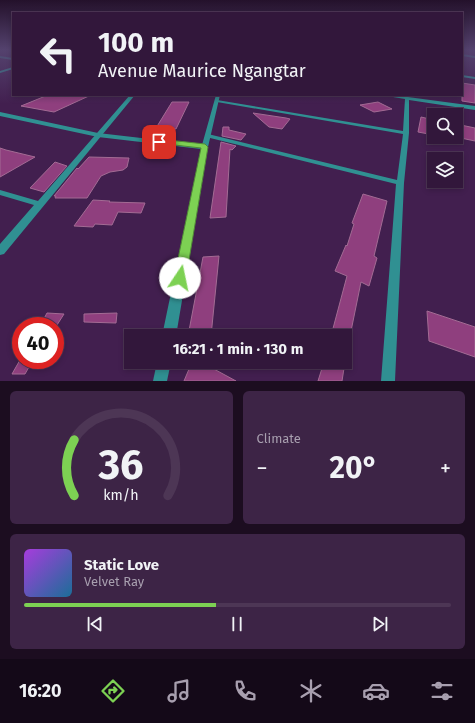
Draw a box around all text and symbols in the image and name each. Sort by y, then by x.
text: 100 m [98,26,174,59]
icon: left [32,28,84,80]
text: Avenue Maurice Ngangtar [98,60,306,82]
map controls [427,108,463,188]
button: search [427,108,463,144]
pin [142,125,176,159]
icon: arrive [148,131,170,153]
button: layers [427,152,463,188]
position arrow [159,257,201,299]
speed limit sign: 40 [12,317,64,369]
text: 16:21 · 1 min · 130 m [173,340,303,358]
text: Climate [257,431,301,446]
text: 36 [98,439,144,489]
text: 20° [329,450,378,486]
text: − [257,455,268,482]
text: + [440,455,451,482]
text: km/h [104,486,139,503]
text: Static Love [84,556,159,574]
text: Velvet Ray [84,574,144,589]
icon: previous [84,613,106,635]
icon: pause [226,613,248,635]
icon: next [369,613,391,635]
icon: directions [99,677,127,705]
icon: music [165,677,193,705]
icon: phone [231,677,259,705]
icon: climate [297,677,325,705]
icon: car [362,677,390,705]
icon: filters [428,677,456,705]
text: 16:20 [19,680,62,702]

